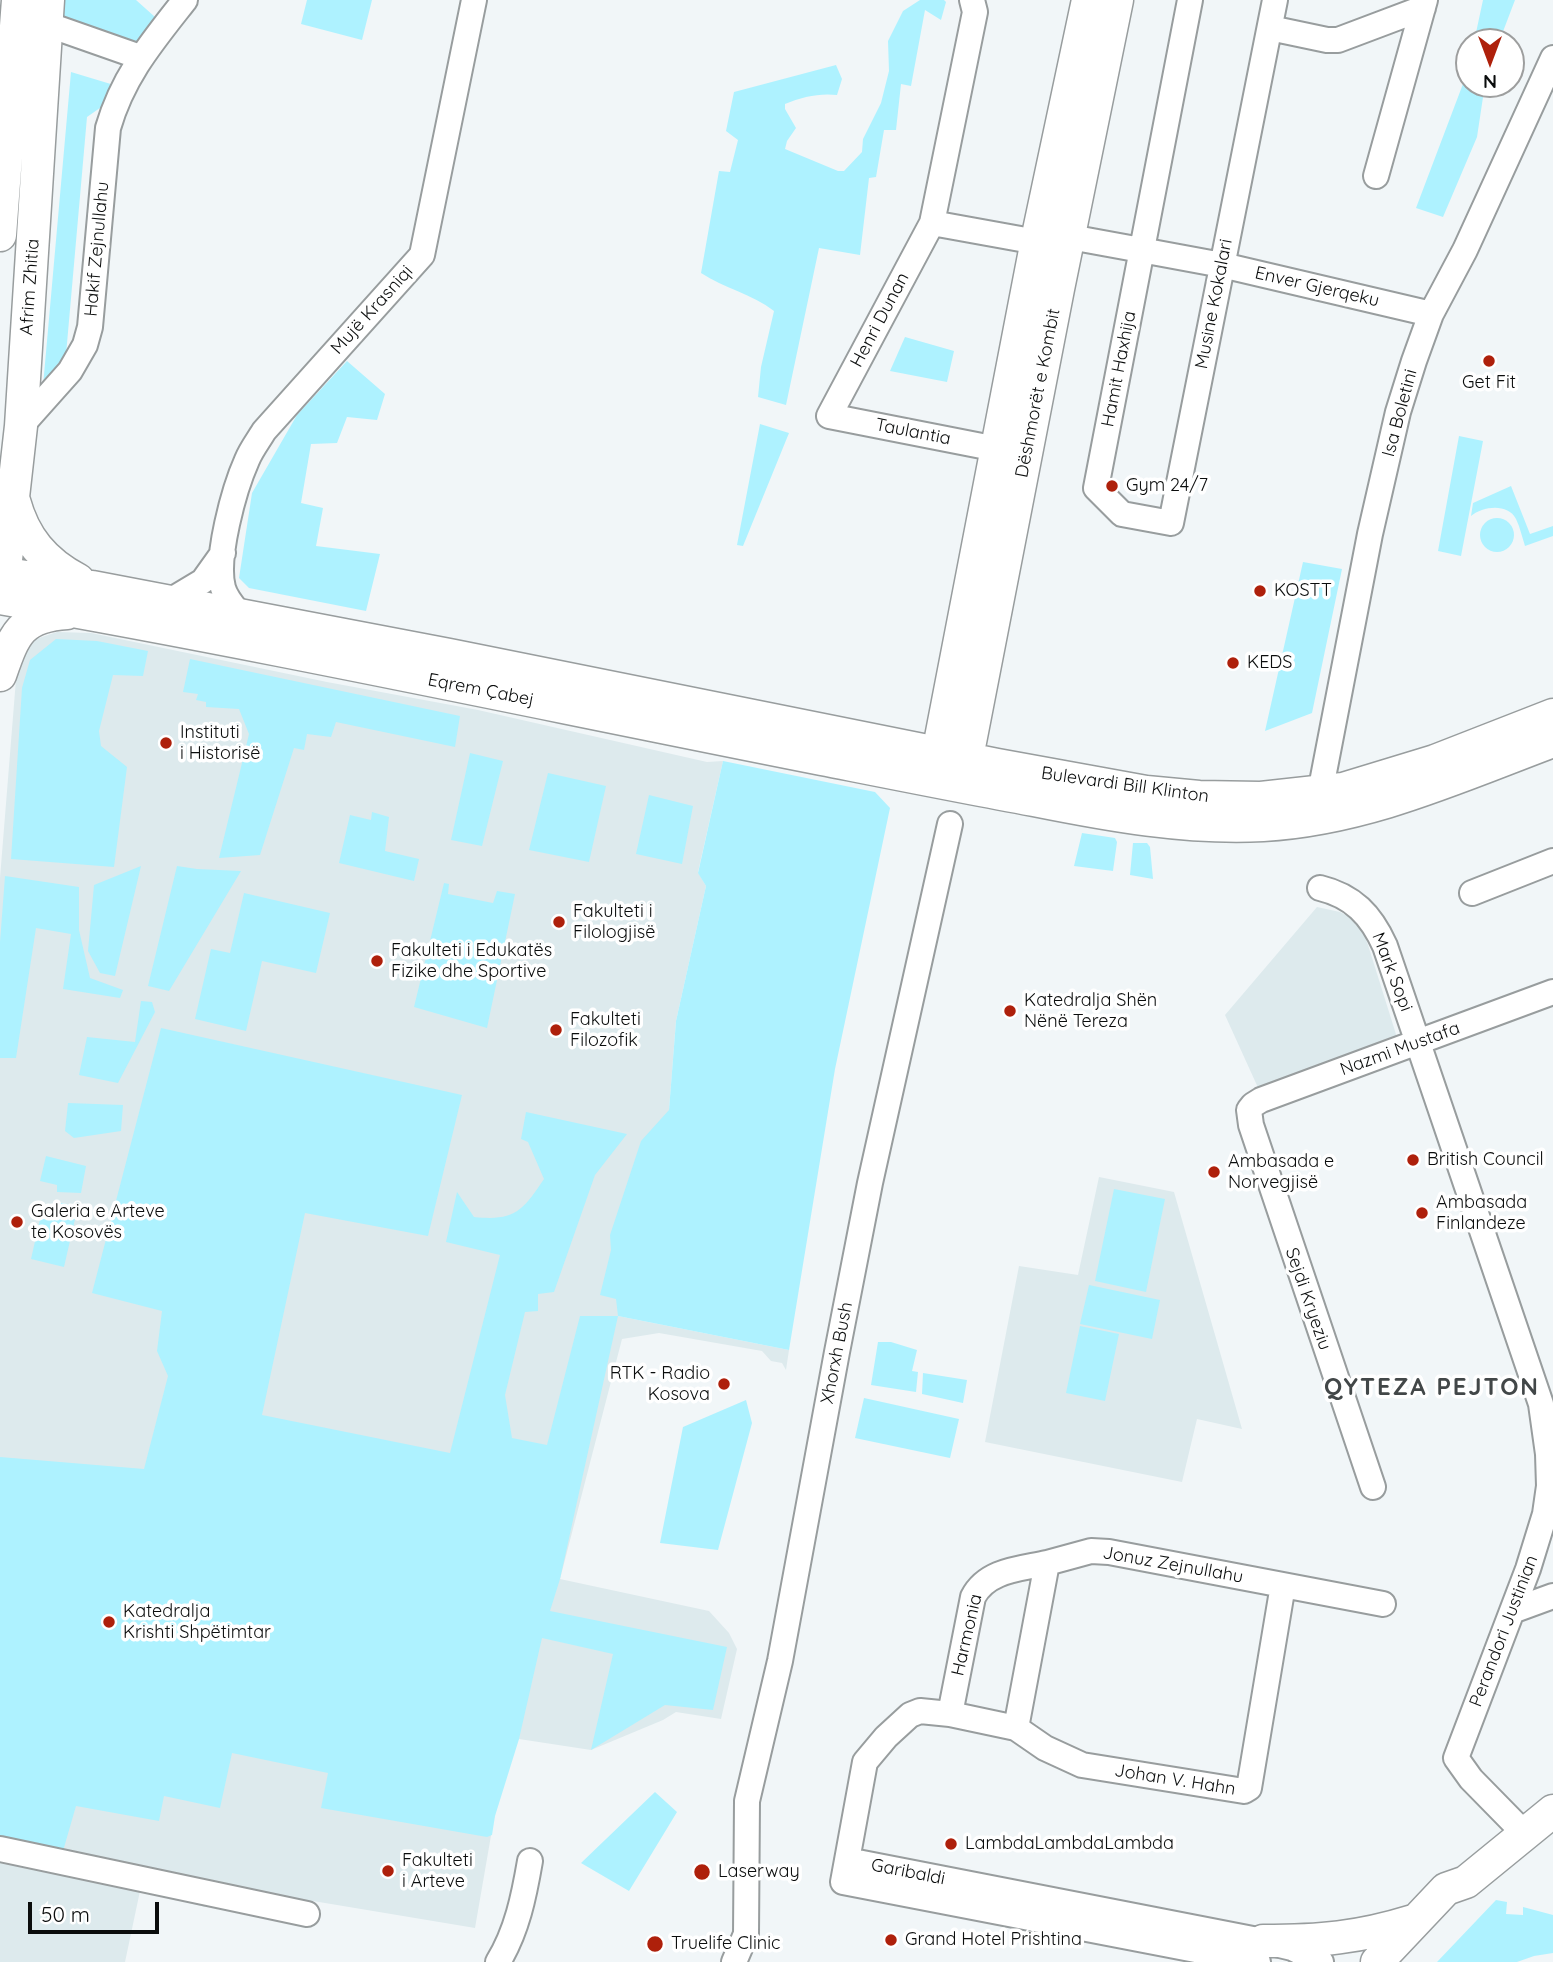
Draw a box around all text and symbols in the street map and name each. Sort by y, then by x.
north arrow [1455,28,1525,98]
text: N [1483,70,1497,94]
street label: Hakif Zejnullahu [80,181,114,317]
street label: Musine Kokalari [1191,237,1237,371]
street label: Afrim Zhitia [16,238,44,336]
street label: Mujë Krasniqi [326,261,418,359]
street label: Enver Gjerqeku [1253,262,1381,312]
street label: Henri Dunan [846,269,914,371]
street label: Dëshmorët e Kombit [1011,307,1065,479]
street label: Hamit Haxhija [1097,309,1141,429]
marker: Get Fit [1481,353,1497,369]
street label: Isa Boletini [1378,367,1422,459]
place label: Get Fit [1462,372,1516,394]
street label: Taulantia [873,414,953,450]
place label: Gym 24/7 [1126,475,1208,497]
marker: Gym 24/7 [1104,478,1120,494]
place label: KOSTT [1274,580,1332,602]
marker: KOSTT [1252,583,1268,599]
place label: KEDS [1247,652,1292,674]
marker: KEDS [1225,655,1241,671]
street label: Eqrem Çabej [426,669,536,711]
place label: Instituti i Historisë [180,722,260,764]
marker: Instituti i Historisë [158,735,174,751]
street label: Bulevardi Bill Klinton [1040,763,1210,807]
place label: Fakulteti i Filologjisë [573,901,655,944]
marker: Fakulteti i Filologjisë [551,914,567,930]
street label: Mark Sopi [1367,929,1417,1015]
place label: Fakulteti i Edukatës Fizike dhe Sportive [391,940,552,982]
marker: Fakulteti i Edukatës Fizike dhe Sportive [369,953,385,969]
place label: Katedralja Shën Nënë Tereza [1024,990,1157,1032]
marker: Katedralja Shën Nënë Tereza [1002,1003,1018,1019]
place label: Fakulteti Filozofik [570,1009,641,1052]
street label: Nazmi Mustafa [1337,1017,1463,1081]
marker: Fakulteti Filozofik [548,1022,564,1038]
place label: British Council [1427,1149,1544,1171]
place label: Ambasada e Norvegjisë [1228,1151,1334,1194]
marker: British Council [1405,1152,1421,1168]
marker: Ambasada e Norvegjisë [1206,1164,1222,1180]
place label: Ambasada Finlandeze [1436,1192,1527,1234]
place label: Galeria e Arteve te Kosovës [31,1201,165,1244]
marker: Ambasada Finlandeze [1414,1205,1430,1221]
marker: Galeria e Arteve te Kosovës [9,1214,25,1230]
street label: Sejdi Kryeziu [1280,1245,1336,1353]
street label: Xhorxh Bush [817,1300,857,1406]
place label: RTK - Radio Kosova [610,1363,710,1406]
district label: QYTEZA PEJTON [1326,1374,1538,1402]
marker: RTK - Radio Kosova [716,1376,732,1392]
street label: Jonuz Zejnullahu [1101,1542,1245,1588]
street label: Perandori Justinian [1465,1552,1543,1710]
street label: Harmonia [947,1592,987,1678]
place label: Katedralja Krishti Shpëtimtar [123,1601,271,1644]
marker: Katedralja Krishti Shpëtimtar [101,1614,117,1630]
street label: Johan V. Hahn [1113,1760,1237,1800]
place label: LambdaLambdaLambda [965,1833,1174,1855]
marker: LambdaLambdaLambda [943,1836,959,1852]
place label: Fakulteti i Arteve [402,1850,473,1892]
street label: Garibaldi [869,1854,947,1890]
place label: Laserway [718,1861,800,1883]
marker: Laserway [692,1862,712,1882]
marker: Fakulteti i Arteve [380,1863,396,1879]
scale bar [32,1888,163,1932]
text: 50 m [41,1901,90,1927]
place label: Grand Hotel Prishtina [905,1929,1082,1951]
marker: Grand Hotel Prishtina [883,1932,899,1948]
place label: Truelife Clinic [671,1933,780,1955]
marker: Truelife Clinic [645,1934,665,1954]

